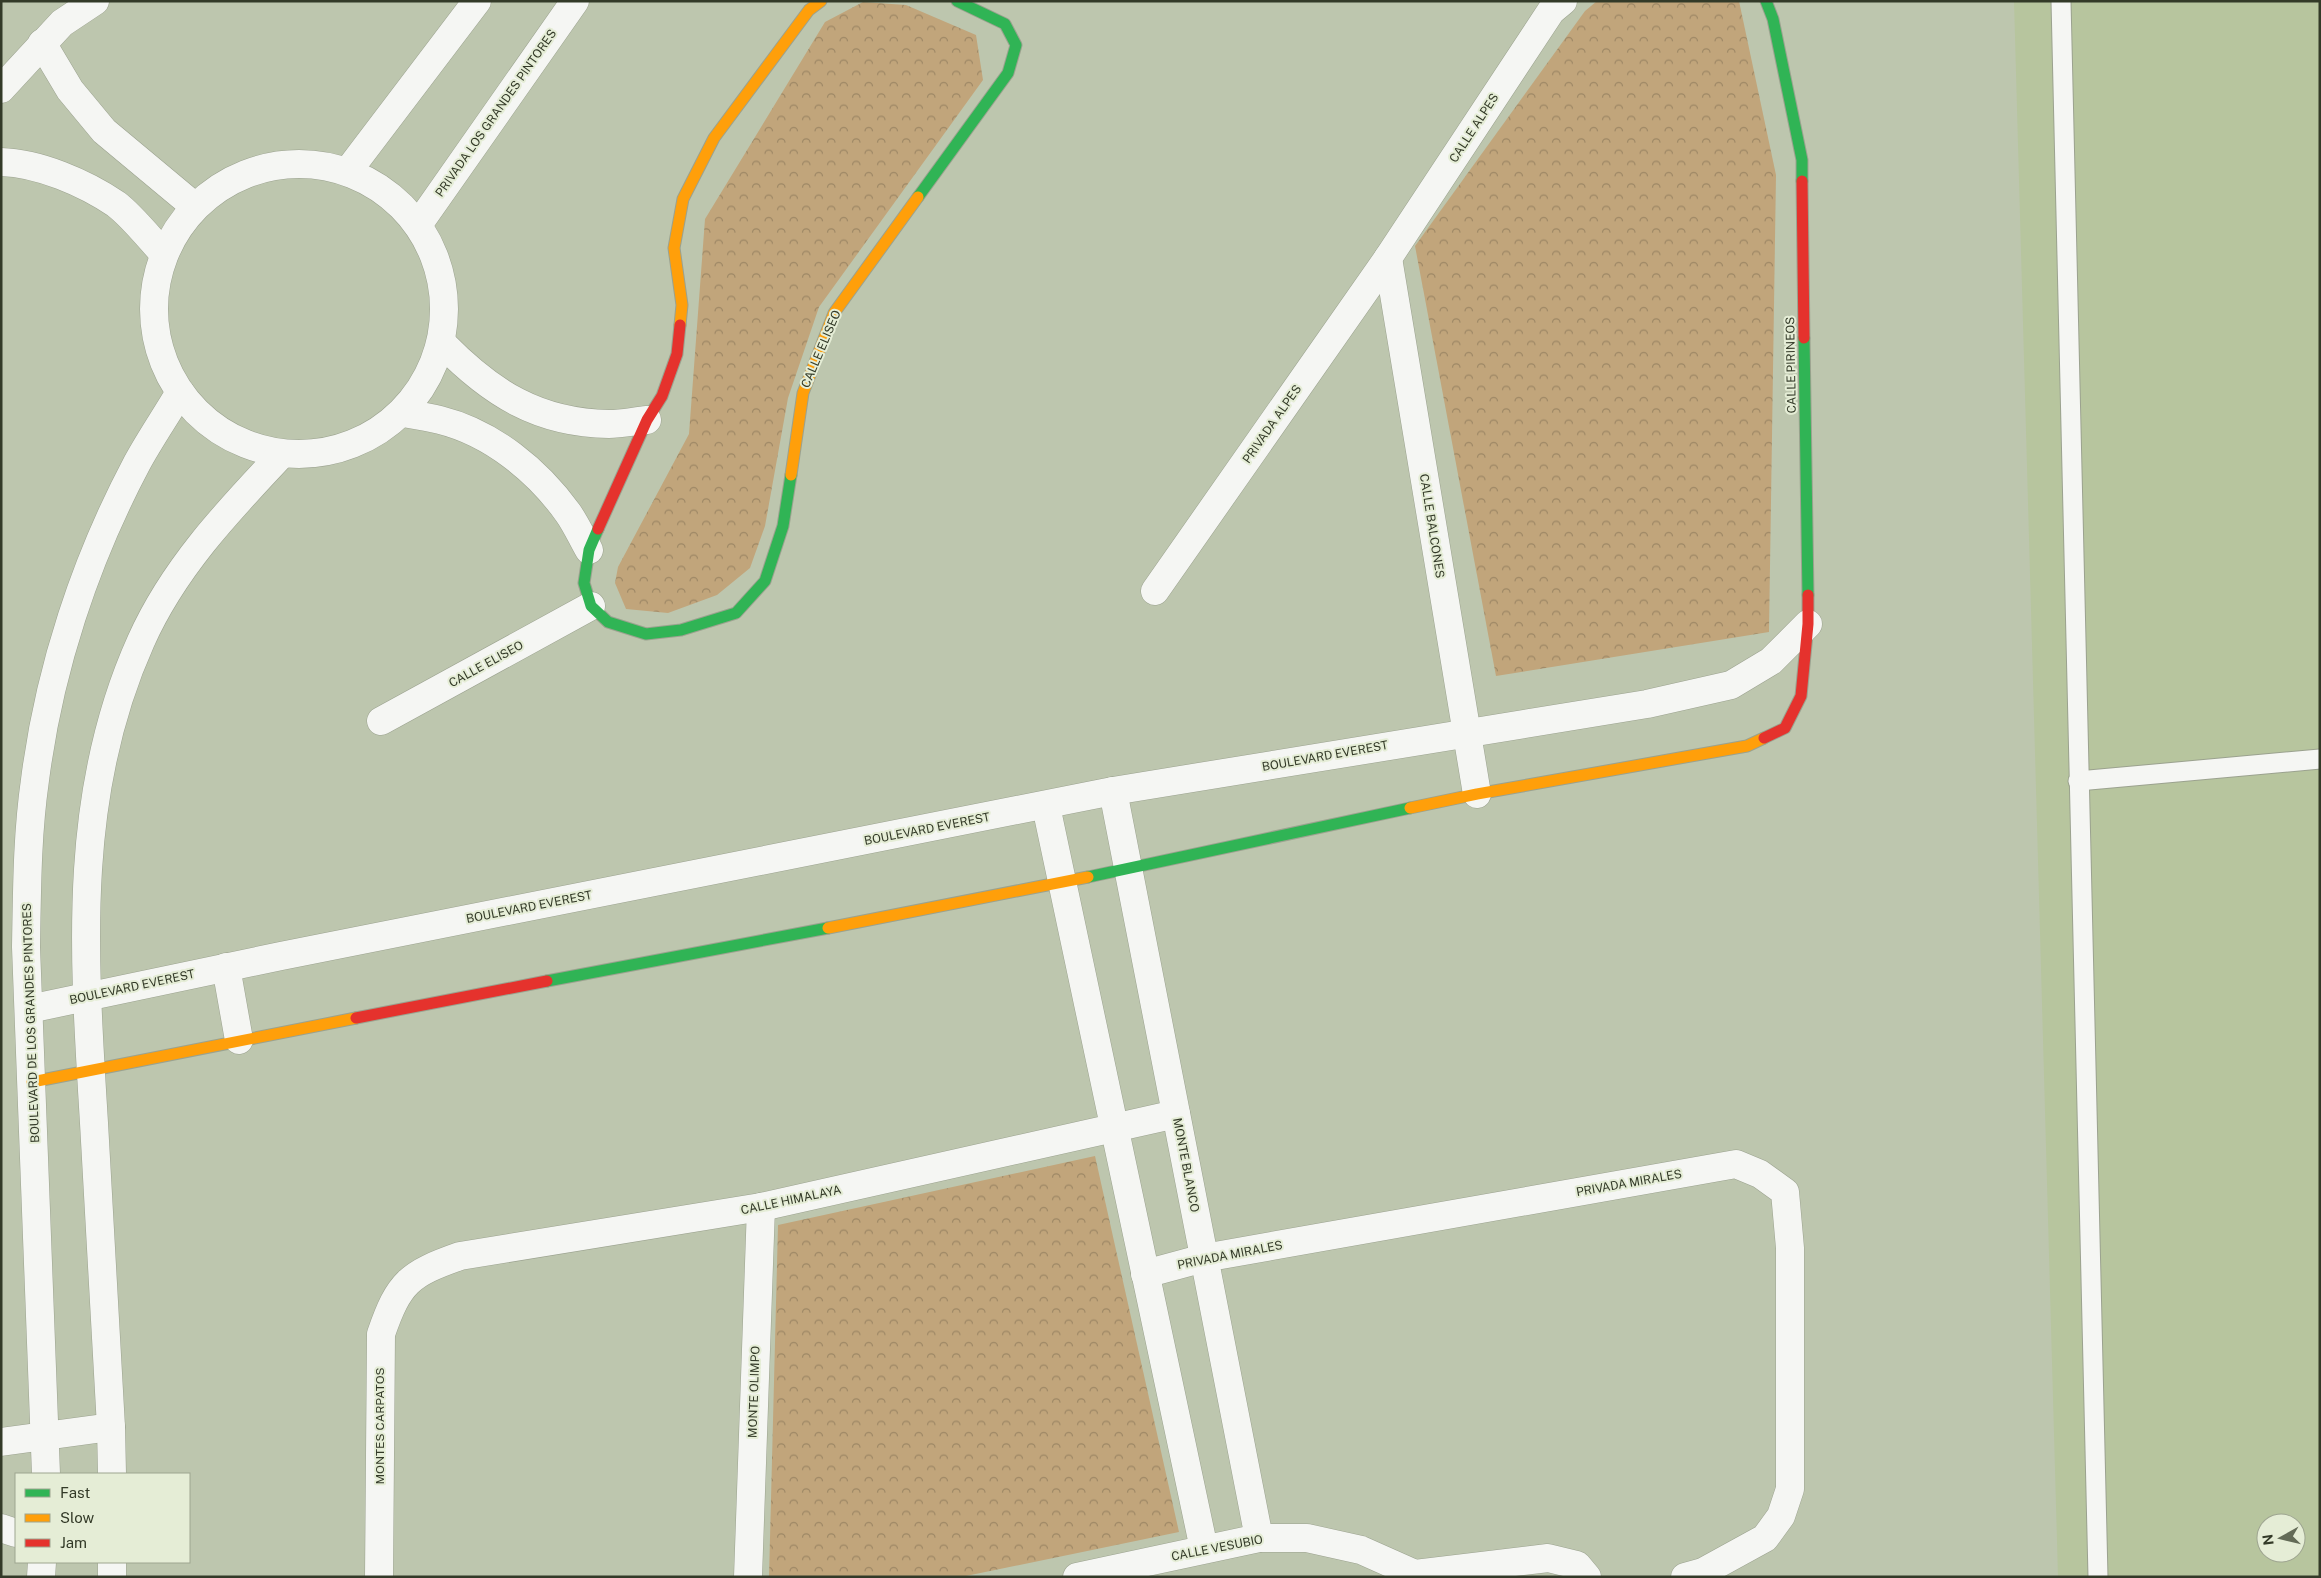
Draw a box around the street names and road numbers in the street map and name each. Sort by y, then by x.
street label: PRIVADA LOS GRANDES PINTORES [433,27,559,199]
street label: CALLE ALPES [1446,91,1502,165]
street label: CALLE ELISEO [798,308,844,390]
street label: CALLE PIRINEOS [1783,317,1799,413]
street label: PRIVADA ALPES [1240,382,1304,466]
street label: CALLE BALCONES [1417,473,1447,579]
street label: CALLE ELISEO [446,638,526,690]
street label: BOULEVARD EVEREST [1261,738,1389,774]
street label: BOULEVARD EVEREST [863,810,991,848]
street label: BOULEVARD EVEREST [465,888,593,926]
street label: BOULEVARD DE LOS GRANDES PINTORES [20,903,42,1143]
street label: BOULEVARD EVEREST [68,967,196,1007]
street label: MONTE BLANCO [1170,1117,1202,1214]
street label: PRIVADA MIRALES [1575,1167,1683,1199]
street label: CALLE HIMALAYA [740,1182,843,1217]
street label: PRIVADA MIRALES [1176,1238,1284,1272]
street label: MONTE OLIMPO [745,1345,763,1438]
street label: MONTES CARPATOS [373,1367,387,1485]
street label: CALLE VESUBIO [1170,1532,1264,1564]

